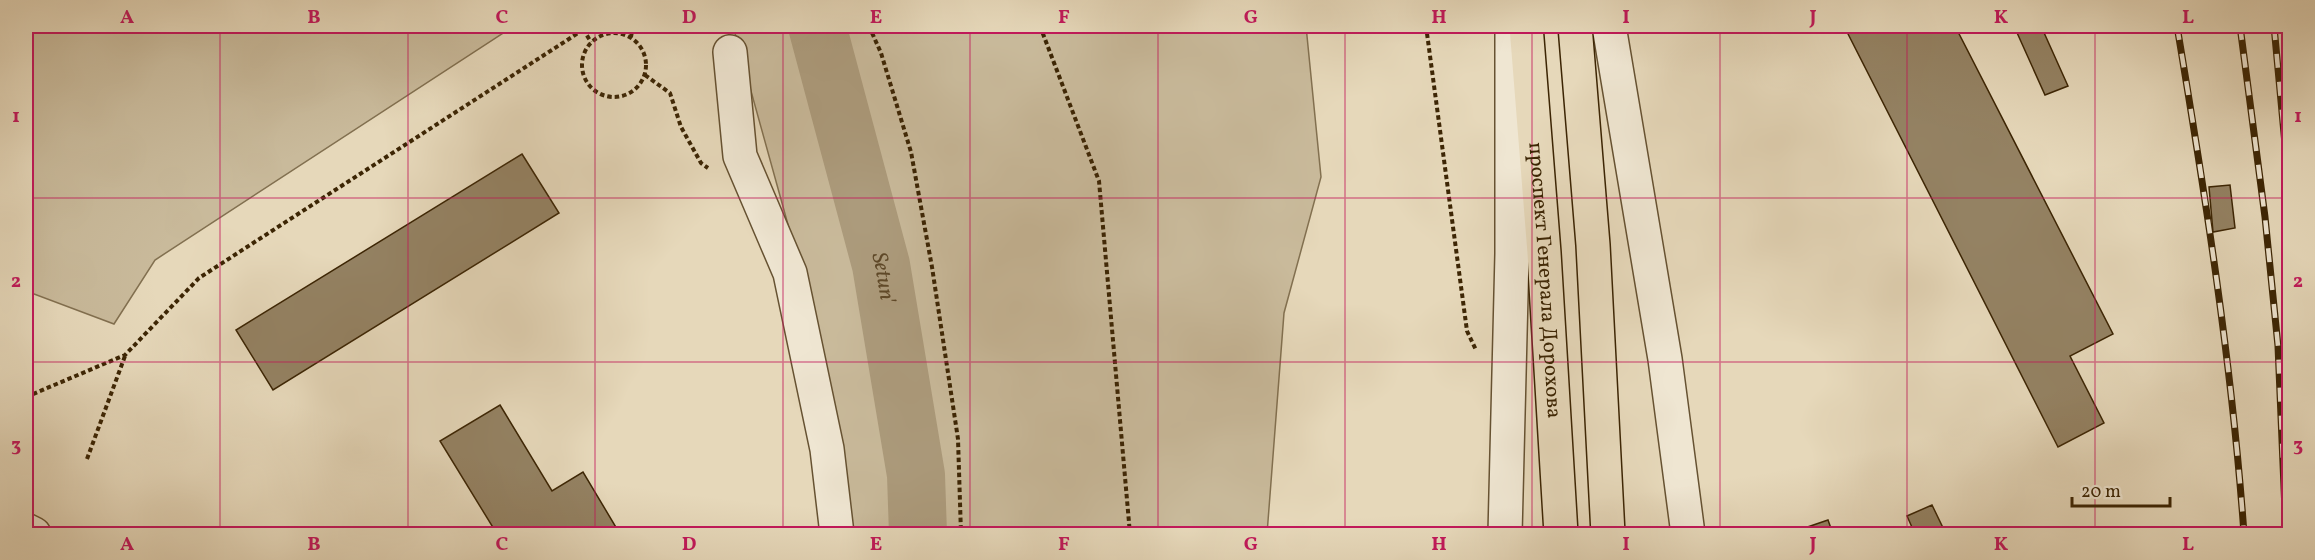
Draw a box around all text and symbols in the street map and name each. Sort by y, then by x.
text: A [120,4,134,32]
text: B [307,4,321,32]
text: C [496,4,509,32]
text: D [682,4,696,32]
text: E [870,4,882,32]
text: F [1058,4,1070,32]
text: G [1244,4,1258,32]
text: H [1431,4,1447,32]
text: I [1622,4,1630,32]
text: J [1808,4,1817,32]
text: K [1994,4,2009,32]
text: L [2182,4,2194,32]
text: 1 [12,103,20,131]
text: 1 [2294,103,2302,131]
street label: проспект Генерала Дорохова [1521,141,1568,419]
water label: Setun' [863,249,903,305]
text: 2 [11,268,21,296]
text: 2 [2293,268,2303,296]
text: 3 [11,432,21,460]
text: 3 [2293,432,2303,460]
scale bar [2072,470,2170,508]
text: 20 m [2081,480,2121,505]
text: A [120,531,134,559]
text: B [307,531,321,559]
text: C [496,531,509,559]
text: D [682,531,696,559]
text: E [870,531,882,559]
text: F [1058,531,1070,559]
text: G [1244,531,1258,559]
text: H [1431,531,1447,559]
text: I [1622,531,1630,559]
text: J [1808,531,1817,559]
text: K [1994,531,2009,559]
text: L [2182,531,2194,559]

